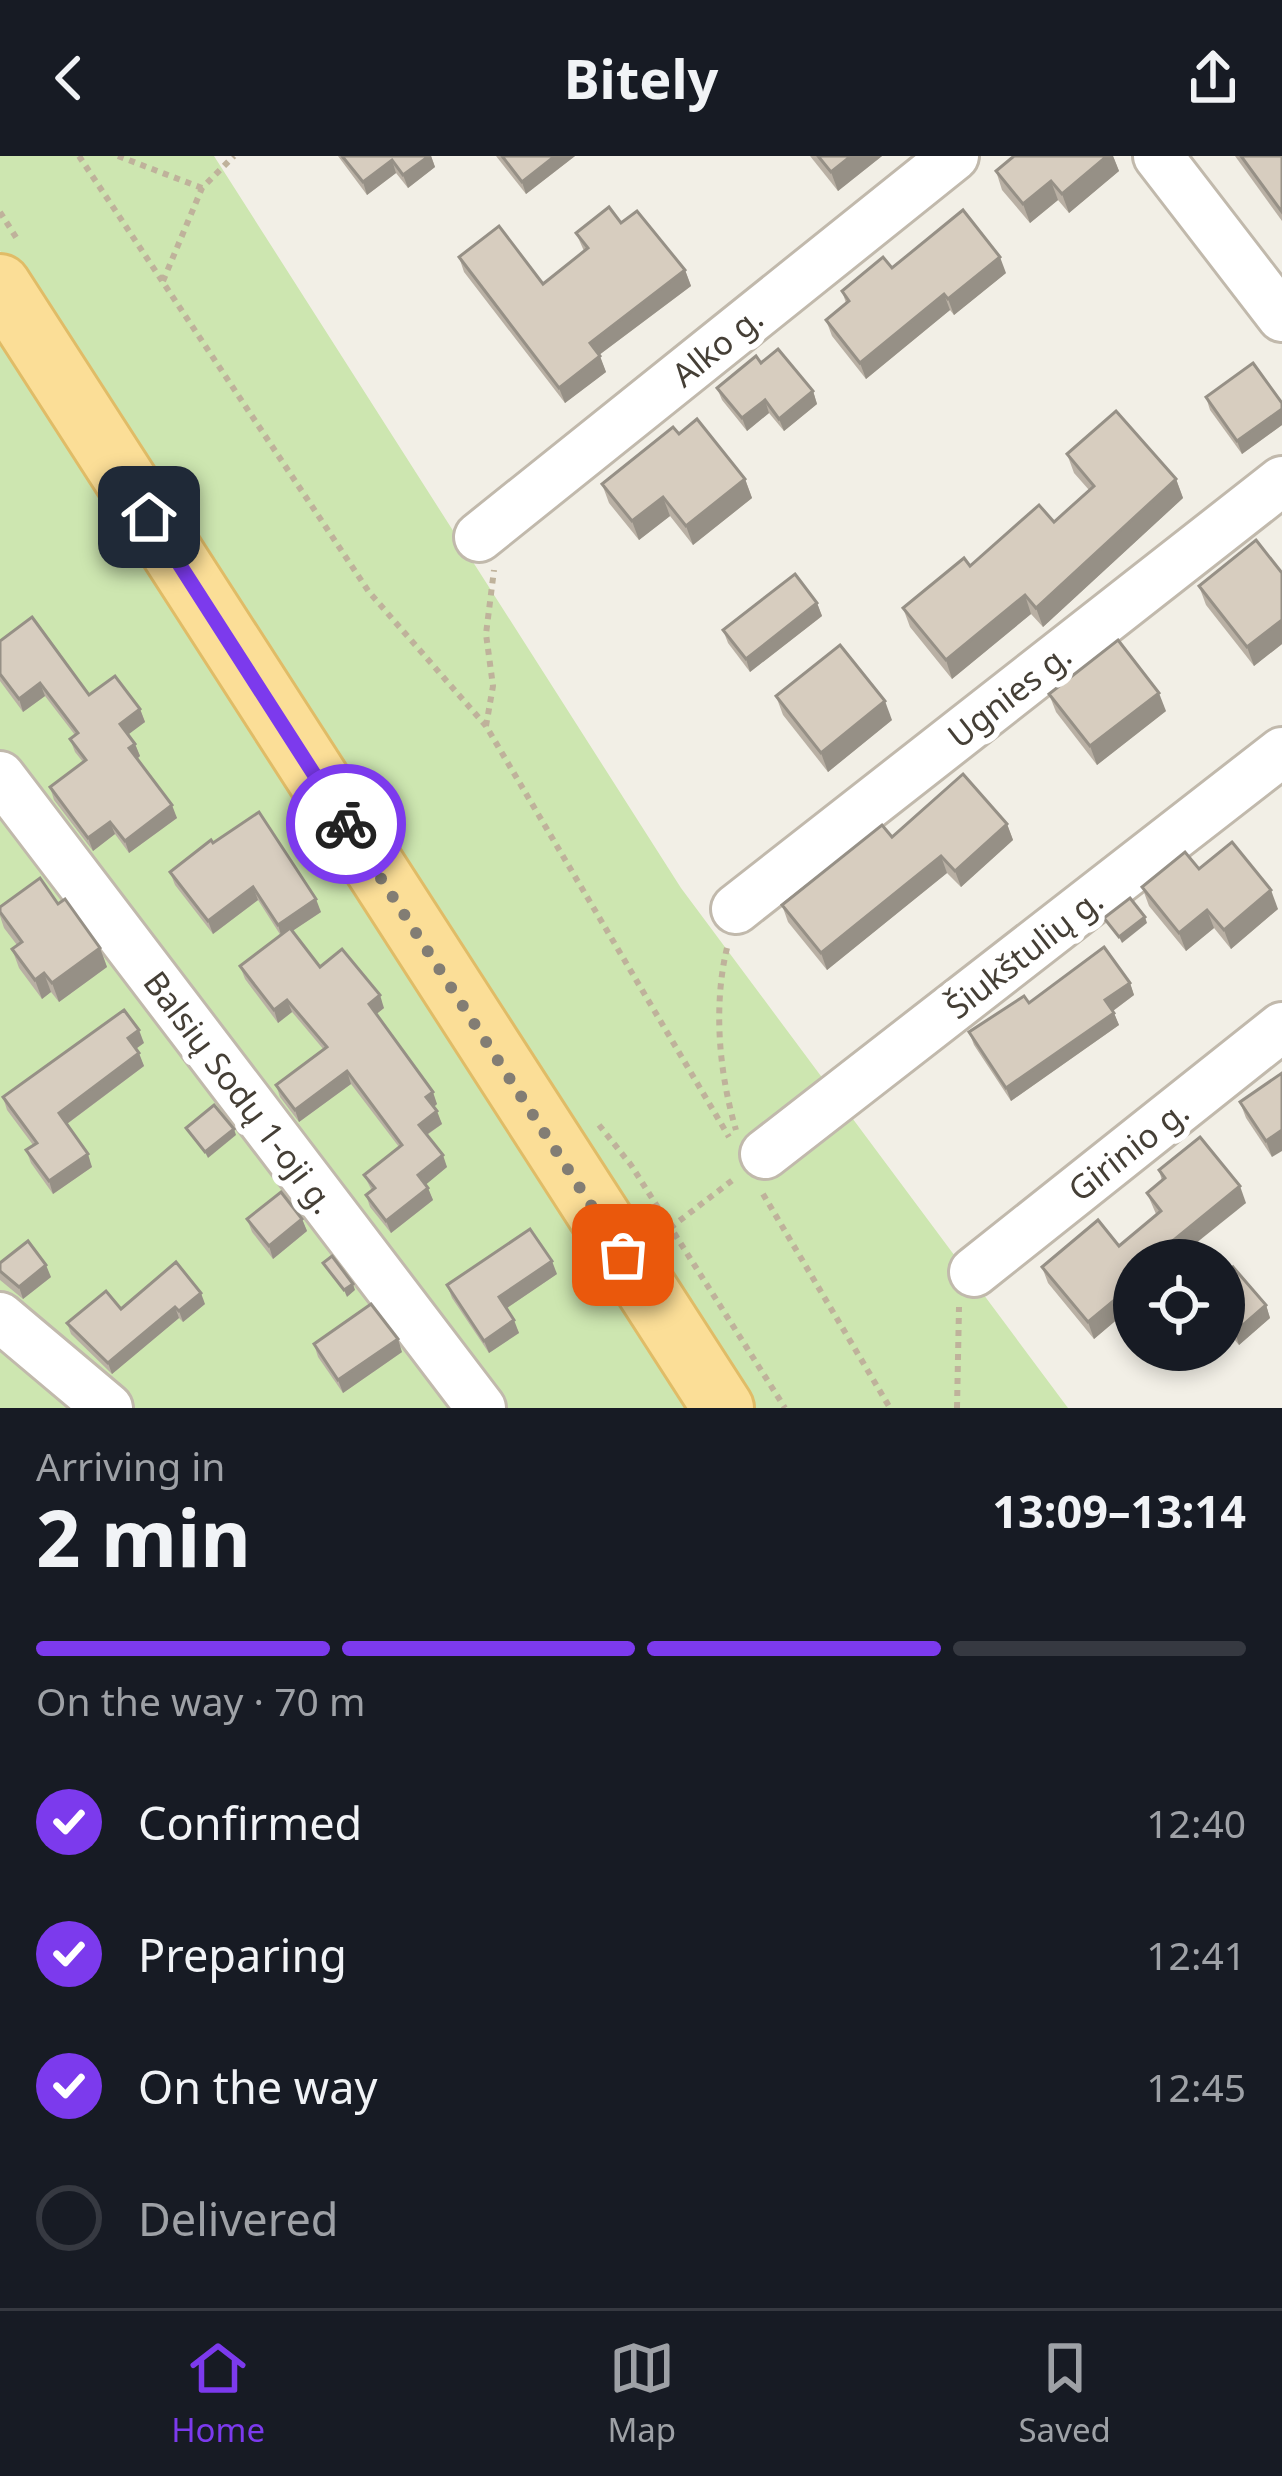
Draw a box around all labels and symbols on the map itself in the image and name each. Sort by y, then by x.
street label: Alko g. [662,295,772,397]
pin [98,466,200,568]
street label: Ugnies g. [938,632,1080,758]
courier [286,764,406,884]
street label: Šiukštulių g. [936,877,1112,1029]
street label: Balsių Sodų 1-oji g. [134,961,346,1223]
street label: Girinio g. [1058,1089,1198,1211]
pin [572,1204,674,1306]

